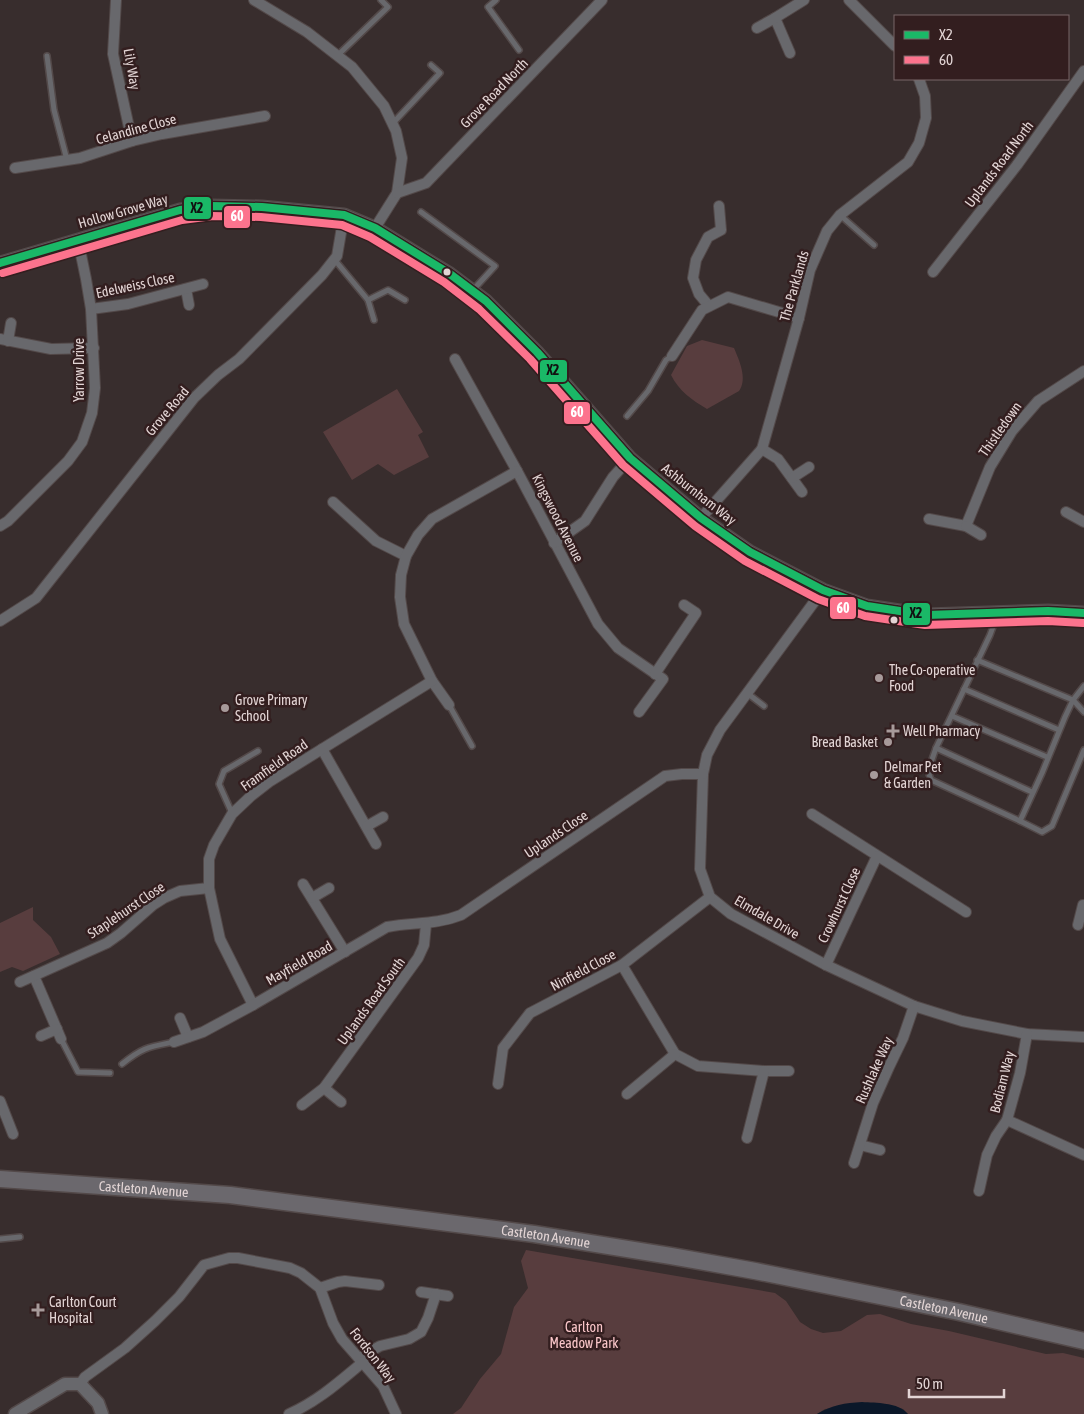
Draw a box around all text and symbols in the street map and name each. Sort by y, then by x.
legend [894,15,1069,80]
text: X2 [939,26,953,43]
street label: Lily Way [120,47,144,91]
text: 60 [939,51,953,68]
street label: Grove Road North [457,55,531,131]
street label: Celandine Close [94,111,178,147]
street label: Uplands Road North [961,118,1037,210]
street label: Hollow Grove Way [76,190,170,231]
line badge: X2 [183,196,212,220]
text: X2 [190,200,204,216]
line badge: 60 [223,205,251,229]
text: 60 [230,208,244,224]
street label: The Parklands [776,249,812,323]
unlabelled marker [442,267,452,277]
street label: Edelweiss Close [94,269,176,301]
street label: Yarrow Drive [71,338,87,402]
line badge: X2 [539,359,568,383]
text: X2 [546,362,560,378]
street label: Grove Road [142,383,192,439]
street label: Thistledown [975,399,1025,459]
line badge: 60 [563,401,591,425]
text: 60 [570,404,584,420]
street label: Ashburnham Way [659,460,740,528]
street label: Kingswood Avenue [529,471,587,565]
line badge: 60 [829,596,857,620]
text: 60 [836,600,850,616]
line badge: X2 [902,602,931,626]
text: X2 [909,605,923,621]
unlabelled marker [889,615,899,625]
place label: The Co-operative Food [889,662,975,694]
marker: The Co-operative Food [873,672,885,684]
place label: Grove Primary School [235,692,308,724]
marker: Grove Primary School [219,702,231,714]
place label: Well Pharmacy [903,723,980,739]
marker: Well Pharmacy [887,725,899,737]
place label: Bread Basket [811,734,878,750]
street label: Framfield Road [237,736,311,794]
marker: Bread Basket [882,736,894,748]
place label: Delmar Pet & Garden [884,759,942,791]
marker: Delmar Pet & Garden [868,769,880,781]
street label: Uplands Close [521,807,591,861]
street label: Crowhurst Close [815,865,863,945]
street label: Staplehurst Close [85,878,167,942]
street label: Elmdale Drive [732,892,802,942]
street label: Mayfield Road [263,938,335,988]
street label: Ninfield Close [548,946,618,994]
street label: Uplands Road South [334,954,408,1048]
street label: Rushlake Way [852,1034,896,1106]
street label: Bodiam Way [987,1049,1018,1115]
street label: Castleton Avenue [98,1178,189,1200]
street label: Castleton Avenue [500,1222,591,1251]
street label: Castleton Avenue [899,1292,990,1327]
place label: Carlton Court Hospital [49,1294,117,1326]
marker: Carlton Court Hospital [31,1303,45,1317]
park label: Carlton Meadow Park [550,1319,618,1351]
street label: Fordson Way [347,1324,399,1386]
scale bar [909,1366,1004,1398]
text: 50 m [916,1375,943,1392]

